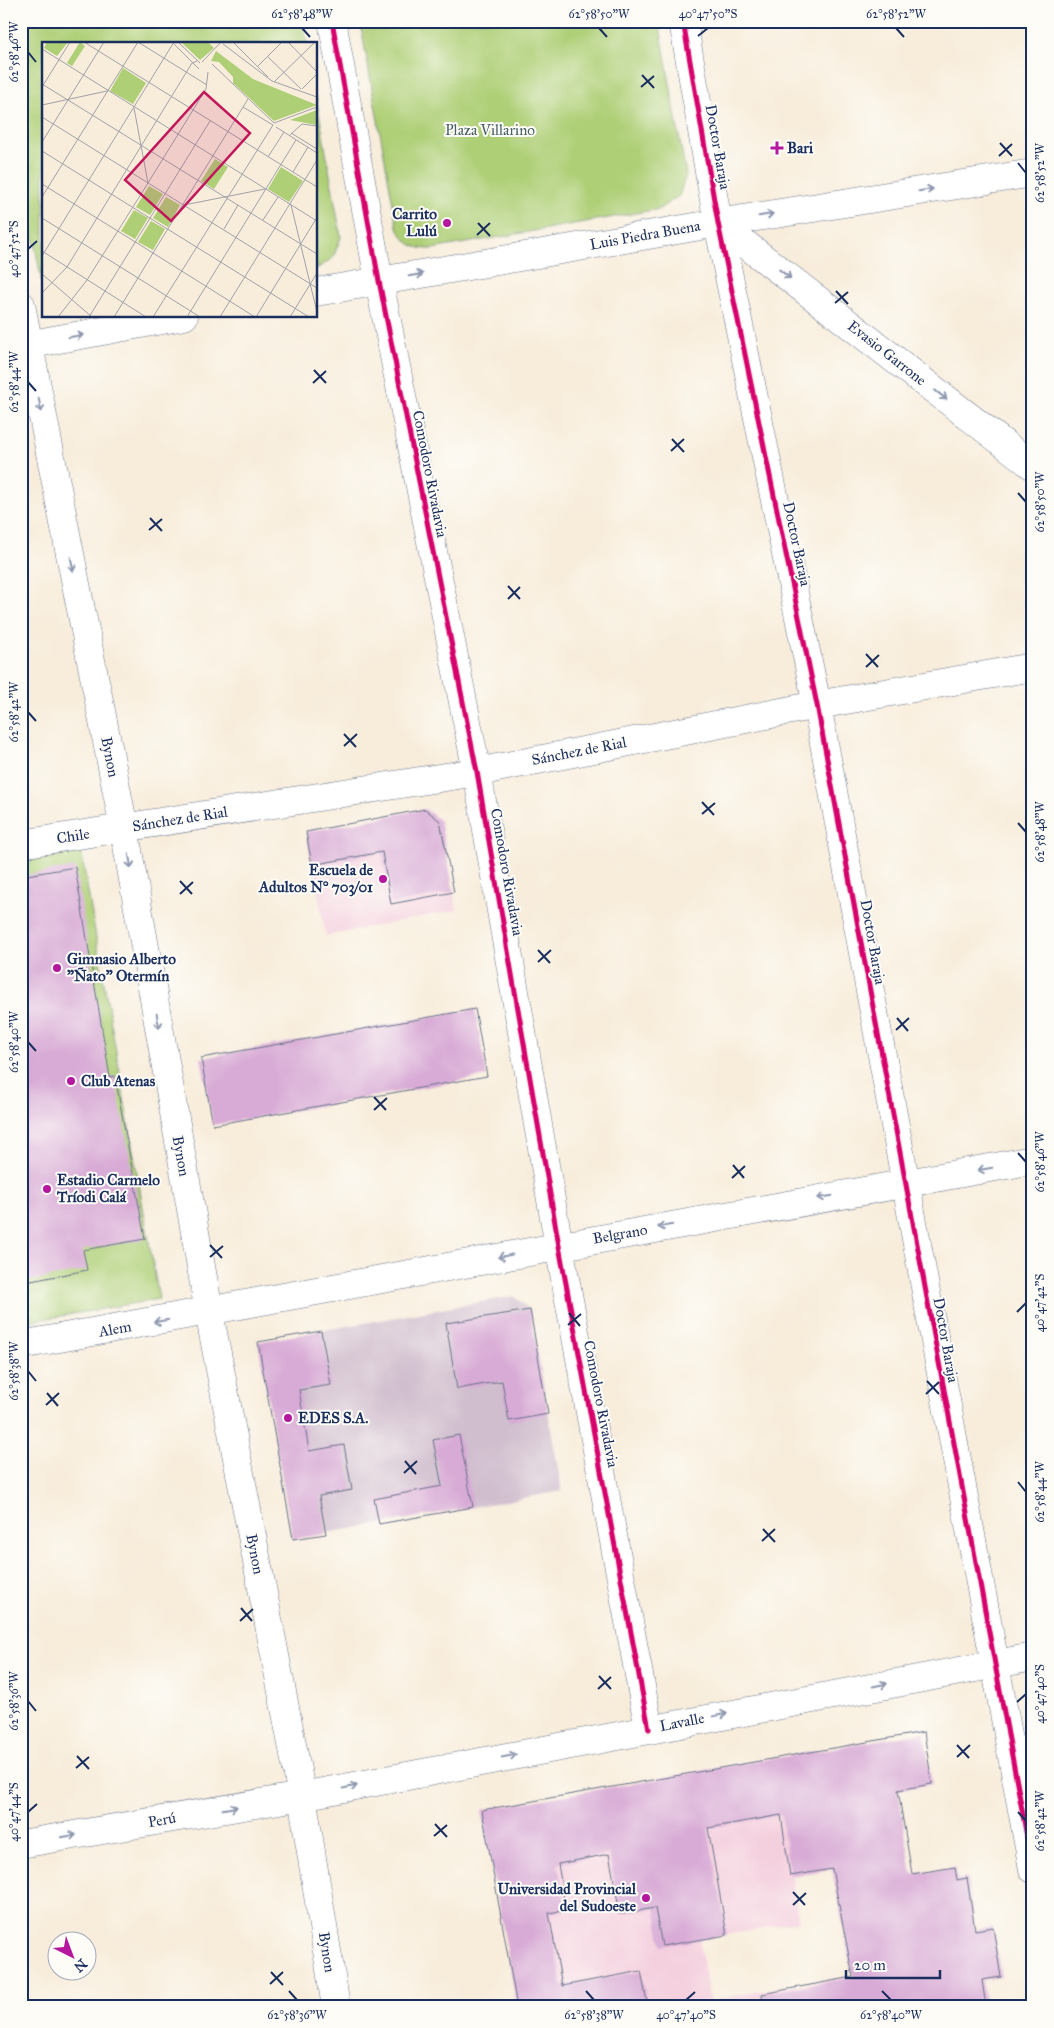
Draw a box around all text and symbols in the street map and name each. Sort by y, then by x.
text: 62°58'48"W [271,7,333,21]
text: 62°58'50"W [569,7,630,21]
text: 40°47'50"S [679,7,737,21]
text: 62°58'52"W [866,7,927,21]
text: 62°58'46"W [7,21,21,83]
inset map [42,42,318,318]
street label: Doctor Baraja [702,103,734,191]
park label: Plaza Villarino [445,121,535,139]
place label: Bari [787,139,814,157]
marker: Bari [771,142,783,154]
text: 62°58'52"W [1033,142,1047,203]
one-way arrow [918,184,934,194]
place label: Carrito Lulú [392,205,437,240]
one-way arrow [758,210,774,220]
street label: Luis Piedra Buena [588,216,702,254]
marker: Carrito Lulú [441,217,453,229]
text: 40°47'52"S [7,220,21,278]
one-way arrow [408,269,424,279]
one-way arrow [778,269,792,279]
street label: Evasio Garrone [844,317,930,389]
one-way arrow [68,330,84,340]
text: 62°58'44"W [7,351,21,413]
one-way arrow [934,389,947,400]
one-way arrow [36,396,46,412]
street label: Comodoro Rivadavia [409,409,451,540]
text: 62°58'50"W [1033,471,1047,532]
street label: Doctor Baraja [779,500,815,588]
one-way arrow [68,556,77,572]
text: 62°58'42"W [7,681,21,742]
street label: Sánchez de Rial [530,733,629,769]
street label: Bynon [97,735,123,779]
text: 62°58'48"W [1033,801,1047,863]
street label: Sánchez de Rial [131,802,230,835]
street label: Comodoro Rivadavia [487,807,527,938]
street label: Chile [55,825,91,847]
one-way arrow [125,853,135,869]
place label: Escuela de Adultos N° 703/01 [258,861,374,897]
marker: Escuela de Adultos N° 703/01 [377,873,389,885]
street label: Doctor Baraja [857,898,889,986]
place label: Gimnasio Alberto "Ñato" Otermín [67,950,176,985]
marker: Gimnasio Alberto "Ñato" Otermín [51,962,63,974]
text: 62°58'40"W [7,1010,21,1073]
one-way arrow [153,1013,163,1029]
place label: Club Atenas [81,1072,156,1090]
marker: Club Atenas [65,1075,77,1087]
text: 62°58'46"W [1033,1131,1047,1193]
street label: Bynon [169,1134,193,1178]
one-way arrow [977,1164,993,1174]
place label: Estadio Carmelo Tríodi Calá [56,1171,160,1206]
marker: Estadio Carmelo Tríodi Calá [41,1183,53,1195]
one-way arrow [817,1193,833,1203]
street label: Belgrano [591,1220,649,1248]
one-way arrow [657,1222,673,1232]
one-way arrow [497,1252,513,1261]
text: 40°47'42"S [1033,1274,1047,1332]
street label: Doctor Baraja [930,1296,962,1384]
one-way arrow [153,1316,169,1326]
street label: Alem [96,1317,133,1341]
street label: Comodoro Rivadavia [580,1339,622,1470]
text: 62°58'38"W [7,1341,21,1401]
place label: EDES S.A. [298,1409,368,1427]
marker: EDES S.A. [282,1412,294,1424]
text: 62°58'44"W [1033,1461,1047,1523]
street label: Bynon [242,1532,268,1576]
text: 40°47'40"S [1033,1664,1047,1724]
text: 62°58'36"W [7,1671,21,1731]
one-way arrow [872,1680,888,1690]
street label: Lavalle [658,1709,706,1735]
one-way arrow [712,1710,728,1720]
one-way arrow [501,1750,517,1760]
text: 40°47'44"S [7,1782,21,1842]
one-way arrow [341,1782,357,1791]
text: 62°58'42"W [1033,1790,1047,1851]
one-way arrow [221,1803,237,1813]
street label: Perú [147,1809,177,1831]
one-way arrow [61,1830,77,1840]
place label: Universidad Provincial del Sudoeste [497,1880,637,1915]
marker: Universidad Provincial del Sudoeste [640,1892,652,1904]
north arrow [48,1930,98,1980]
street label: Bynon [315,1930,339,1974]
scale bar [846,1948,940,1980]
text: N [70,1955,90,1976]
text: 20 m [854,1956,886,1974]
text: 62°58'36"W [267,2008,327,2022]
text: 62°58'38"W [564,2008,624,2022]
text: 40°47'40"S [656,2008,716,2022]
text: 62°58'40"W [860,2008,923,2022]

